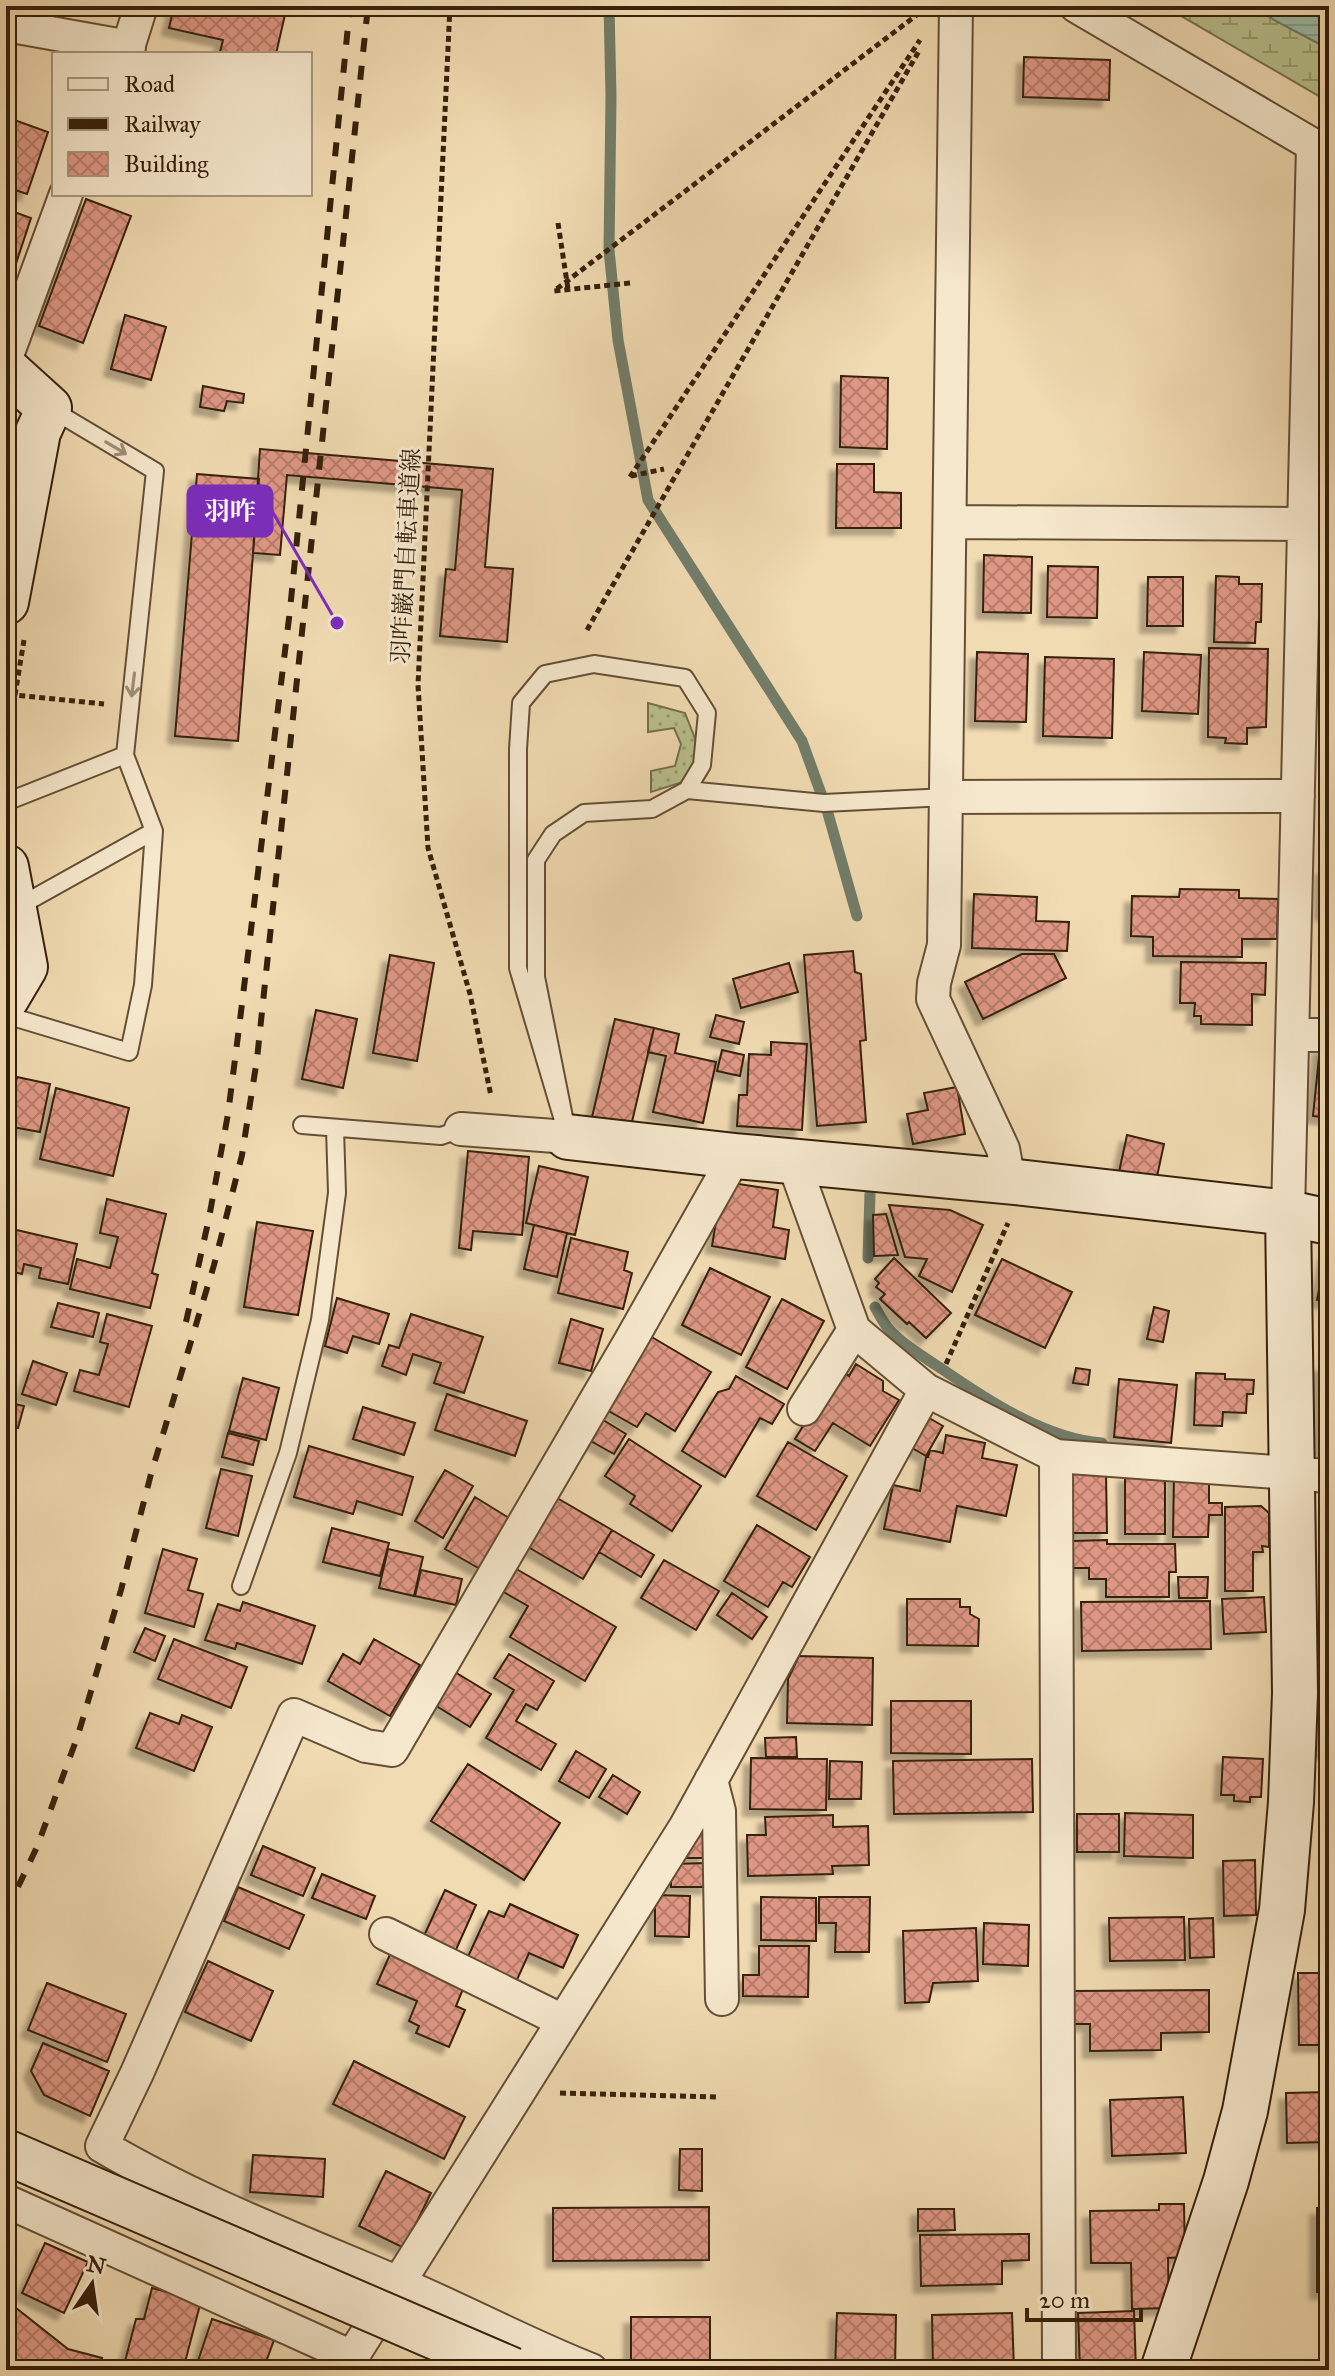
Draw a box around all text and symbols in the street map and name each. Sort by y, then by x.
legend [52,52,312,196]
text: Road [124,69,175,99]
text: Railway [124,109,201,139]
text: Building [124,149,209,179]
one-way arrow [104,440,127,456]
street label: 羽咋巌門自転車道線 [385,447,427,665]
callout: 羽咋 [188,486,272,536]
text: 羽咋 [204,495,256,527]
one-way arrow [126,671,141,698]
north arrow [52,2244,132,2324]
text: N [84,2250,109,2280]
scale bar [1027,2272,1141,2322]
text: 20 m [1039,2285,1090,2315]

